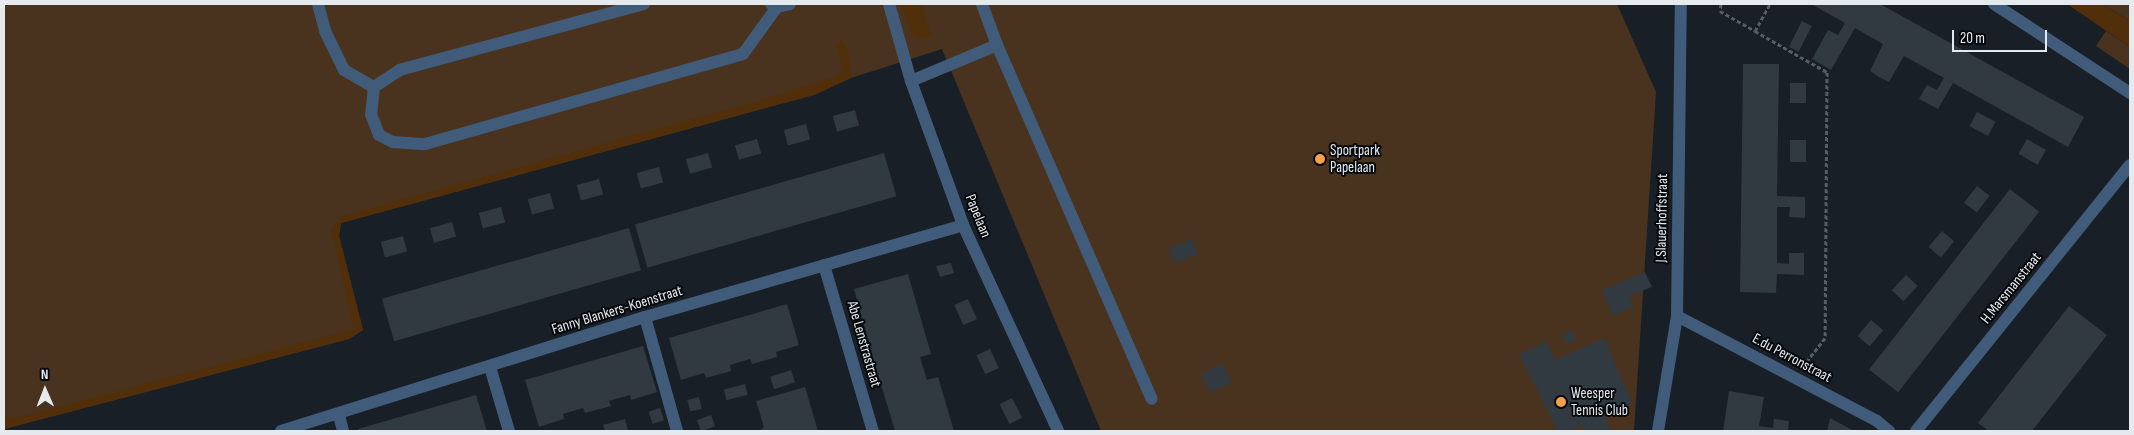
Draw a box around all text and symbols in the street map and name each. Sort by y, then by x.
scale bar [1954,20,2049,52]
text: 20 m [1960,29,1985,48]
place label: Sportpark Papelaan [1330,141,1380,176]
marker: Sportpark Papelaan [1314,153,1326,165]
street label: J.Slauerhoffstraat [1652,174,1672,262]
street label: Papelaan [961,192,995,240]
street label: H.Marsmanstraat [1977,249,2045,327]
street label: Fanny Blankers-Koenstraat [550,282,684,338]
street label: Abe Lenstrastraat [843,299,885,389]
street label: E.du Perronstraat [1749,330,1835,386]
north arrow [20,365,70,415]
text: N [41,366,49,383]
place label: Weesper Tennis Club [1571,384,1628,419]
marker: Weesper Tennis Club [1555,396,1567,408]

